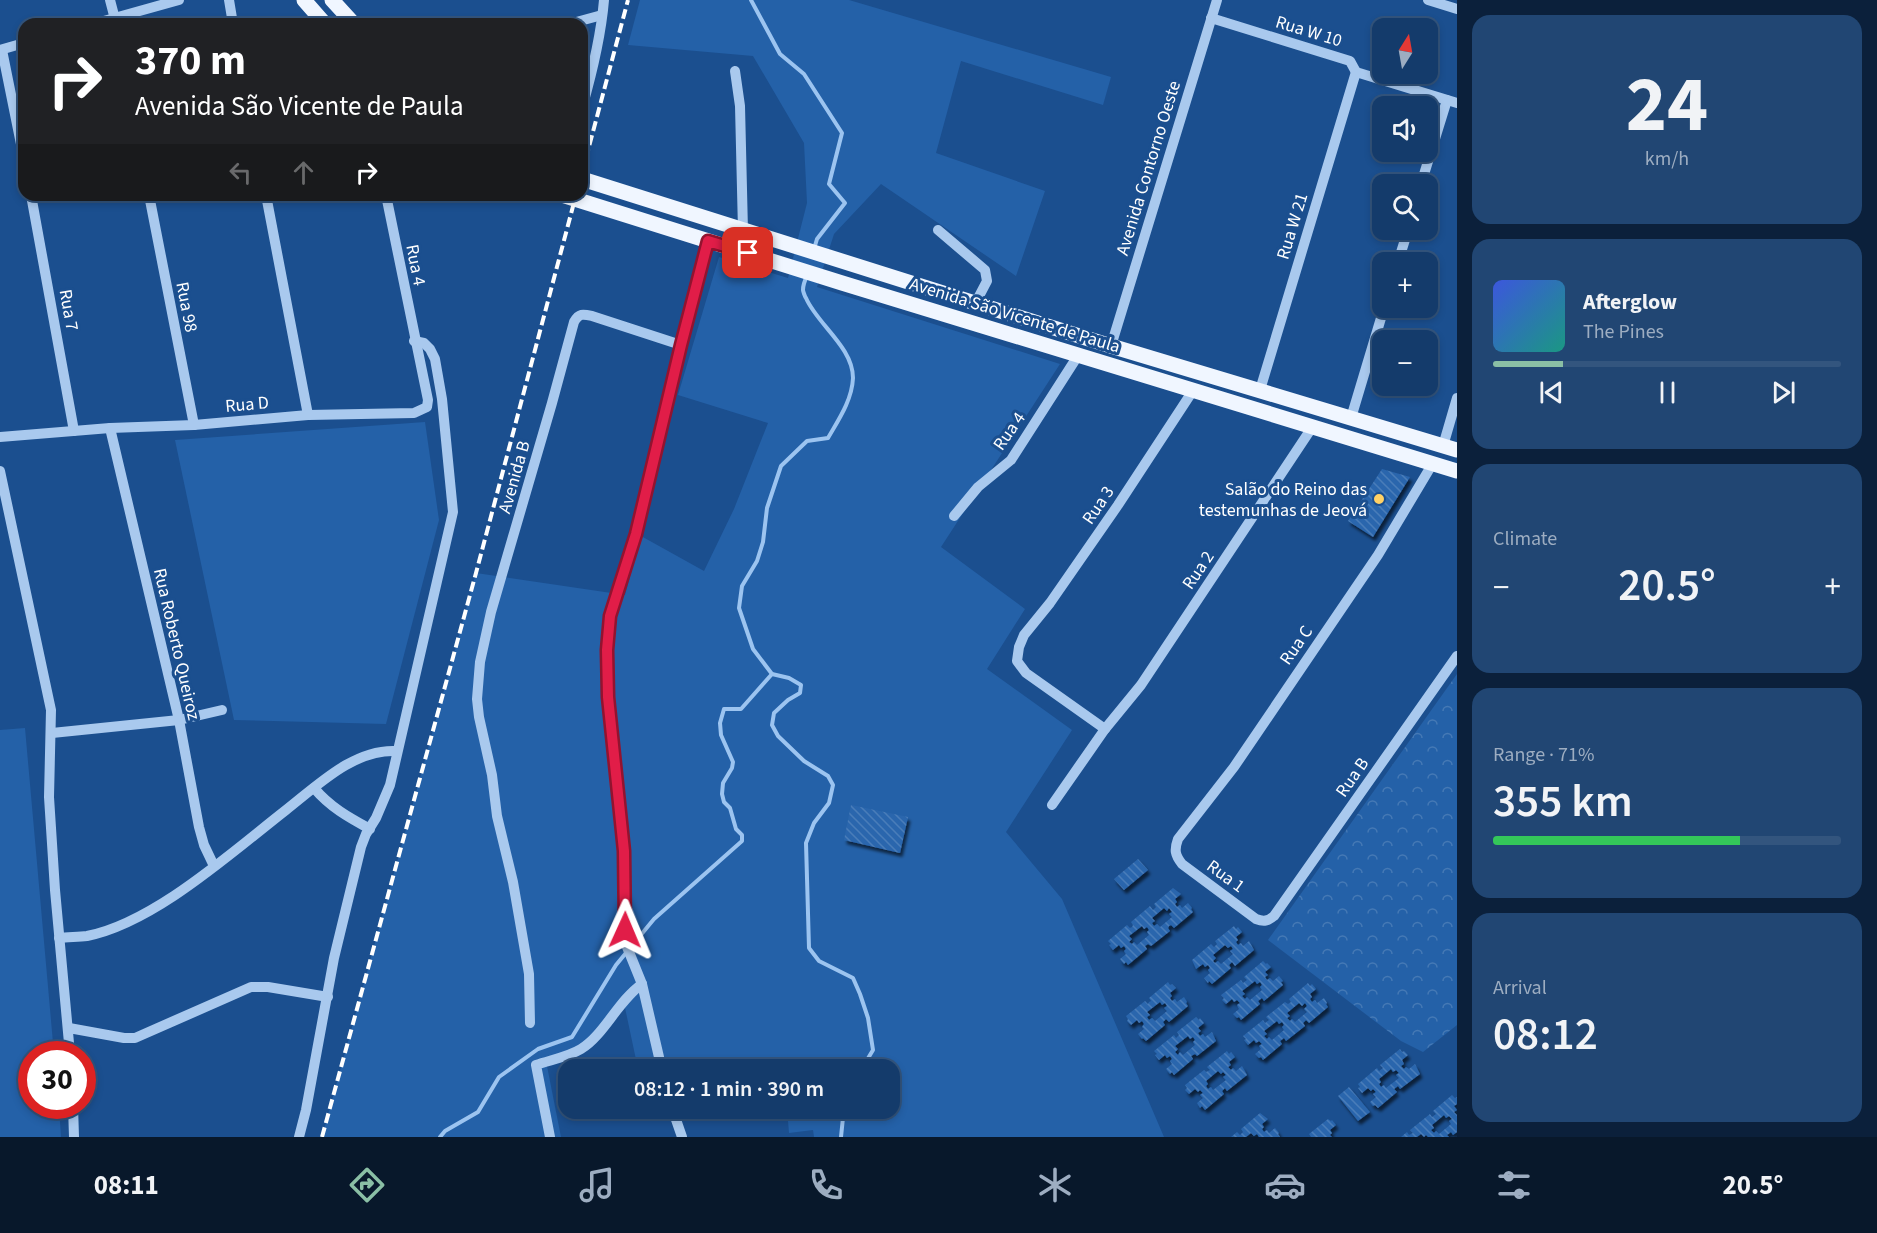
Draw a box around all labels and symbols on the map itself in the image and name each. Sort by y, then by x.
street label: Rua W 10 [1273,10,1345,53]
north arrow [1372,18,1438,84]
street label: Avenida Contorno Oeste [1110,78,1187,259]
street label: Rua W 21 [1271,190,1314,262]
pin [722,227,773,278]
street label: Rua 4 [399,242,432,288]
street label: Avenida São Vicente de Paula [906,272,1123,359]
street label: Rua 98 [169,280,204,334]
street label: Rua 7 [53,287,84,333]
street label: Rua D [224,390,270,419]
street label: Rua 4 [987,407,1032,456]
street label: Avenida B [492,438,537,516]
place label: Salão do Reino das testemunhas de Jeová [1199,477,1367,523]
street label: Rua 3 [1076,481,1120,530]
marker: Salão do Reino das testemunhas de Jeová [1372,492,1386,506]
street label: Rua 2 [1176,546,1220,595]
street label: Rua Roberto Queiroz [147,566,206,723]
street label: Rua C [1274,621,1319,670]
street label: Rua B [1330,752,1375,802]
street label: Rua 1 [1202,854,1250,899]
position arrow [593,898,657,962]
speed limit sign: 30 [18,1041,96,1119]

